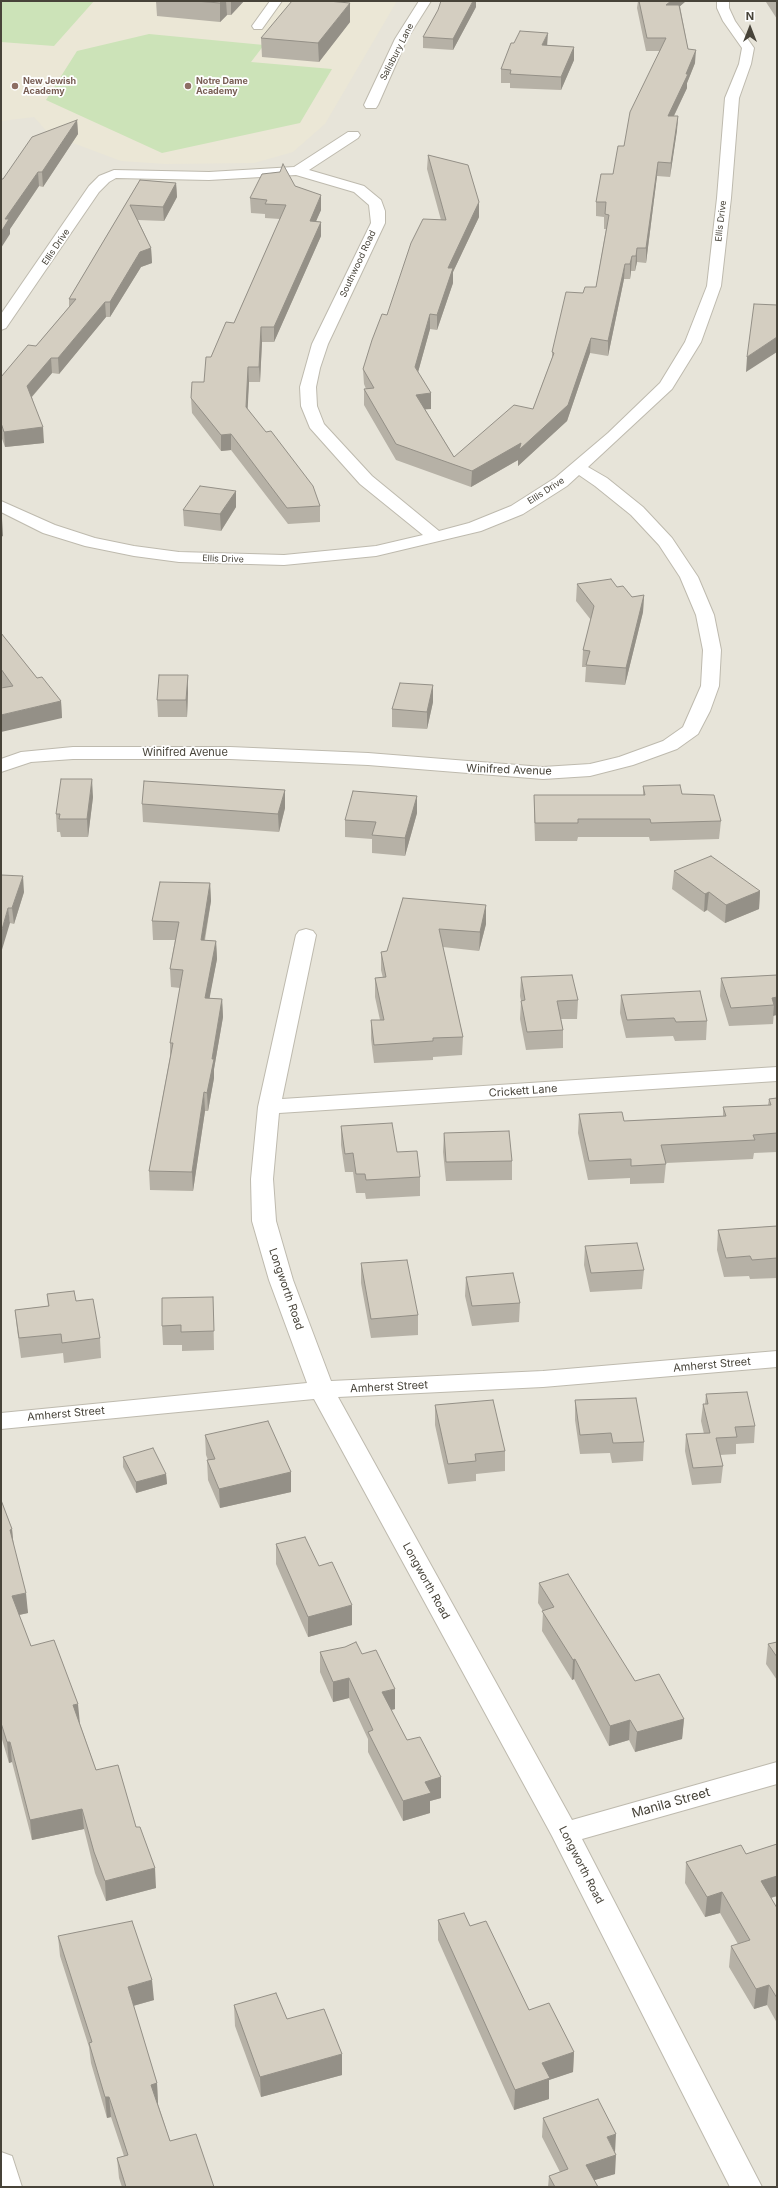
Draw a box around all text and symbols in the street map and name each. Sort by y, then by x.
north arrow [730,8,770,48]
text: N [746,9,754,23]
street label: Salisbury Lane [378,22,416,82]
place label: New Jewish Academy [23,76,76,97]
place label: Notre Dame Academy [196,76,248,97]
marker: New Jewish Academy [10,81,20,91]
marker: Notre Dame Academy [183,81,193,91]
street label: Ellis Drive [713,200,729,242]
street label: Ellis Drive [40,227,72,267]
street label: Southwood Road [338,229,378,299]
street label: Ellis Drive [526,475,566,507]
street label: Ellis Drive [202,553,244,565]
street label: Winifred Avenue [142,746,228,760]
street label: Winifred Avenue [466,762,552,778]
street label: Crickett Lane [488,1082,558,1100]
street label: Longworth Road [266,1246,306,1332]
street label: Amherst Street [673,1355,751,1375]
street label: Amherst Street [350,1378,428,1396]
street label: Amherst Street [27,1404,105,1424]
street label: Longworth Road [400,1540,452,1622]
street label: Manila Street [630,1784,712,1822]
street label: Longworth Road [556,1824,606,1906]

